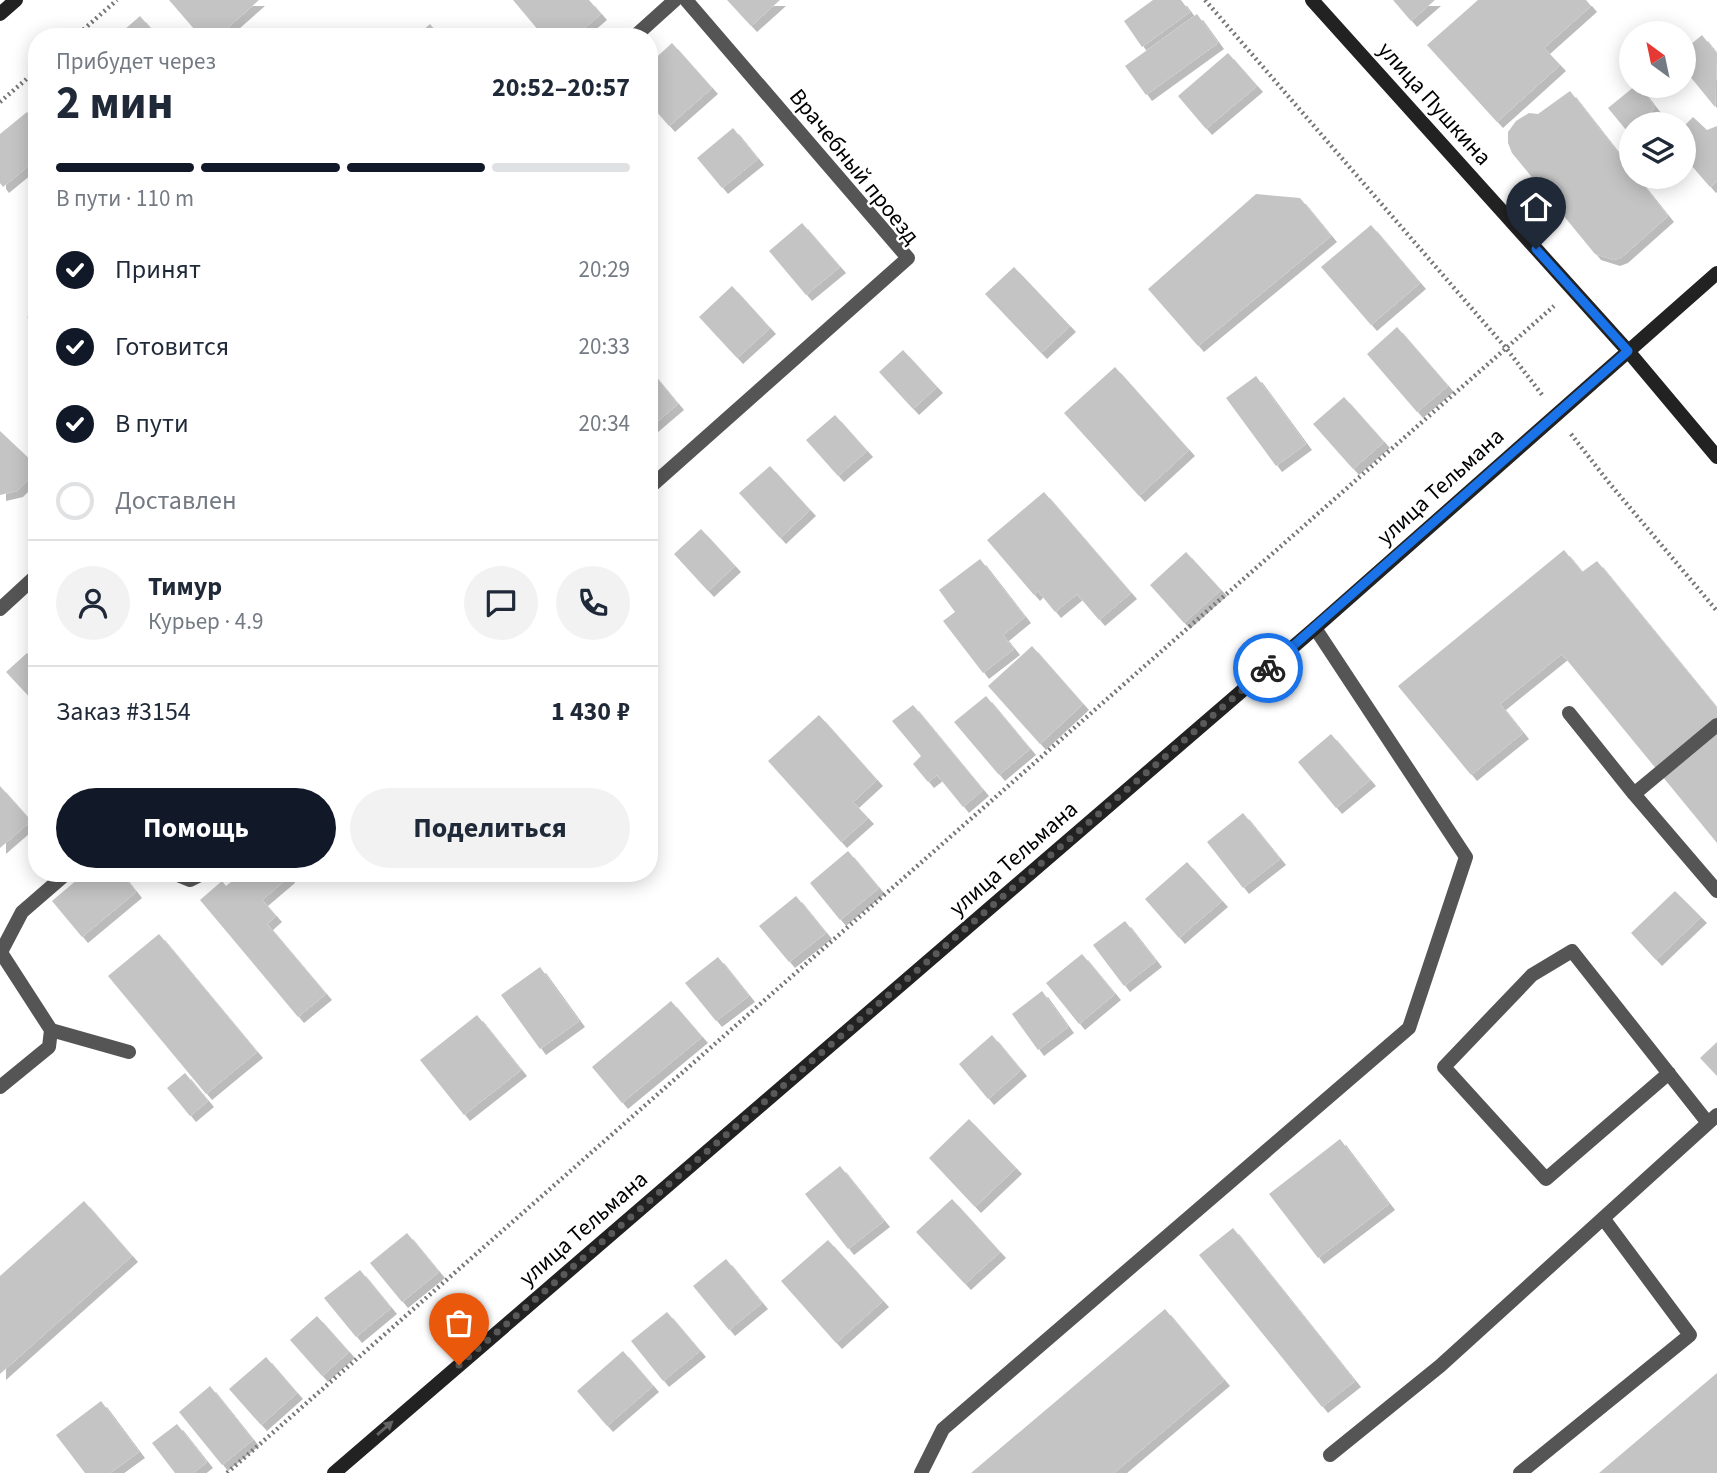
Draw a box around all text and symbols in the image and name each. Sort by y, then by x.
north arrow [1619,21,1696,98]
map controls [1619,21,1696,189]
street label: улица Пушкина [1370,34,1499,173]
text: Прибудет через [56,45,216,78]
text: 20:52–20:57 [492,69,630,106]
text: 2 мин [56,71,173,136]
street label: Врачебный проезд [782,82,928,251]
button: layers [1619,112,1696,189]
pin [1506,177,1566,249]
text: В пути · 110 m [56,182,194,215]
icon: home [1517,188,1555,226]
icon: check [56,251,94,289]
text: Принят [115,251,201,288]
text: 20:29 [579,253,630,286]
icon: check [56,328,94,366]
text: Готовится [115,328,229,365]
text: 20:33 [579,330,630,363]
icon: check [56,405,94,443]
text: В пути [115,405,189,442]
text: 20:34 [579,407,630,440]
street label: улица Тельмана [1369,420,1511,553]
text: Доставлен [115,482,237,519]
button: person [56,566,130,640]
button: chat [464,566,538,640]
button: phone [556,566,630,640]
text: Тимур [148,568,222,605]
text: Курьер · 4.9 [148,605,263,638]
courier [1233,633,1303,703]
icon: bike [1249,649,1287,687]
text: Заказ #3154 [56,693,191,730]
text: 1 430 ₽ [551,693,630,730]
button: Помощь [56,788,336,868]
button: Поделиться [350,788,630,868]
street label: улица Тельмана [942,793,1085,924]
street label: улица Тельмана [512,1163,655,1294]
pin [429,1293,489,1365]
icon: bag [440,1304,478,1342]
one-way arrow [377,1421,394,1436]

